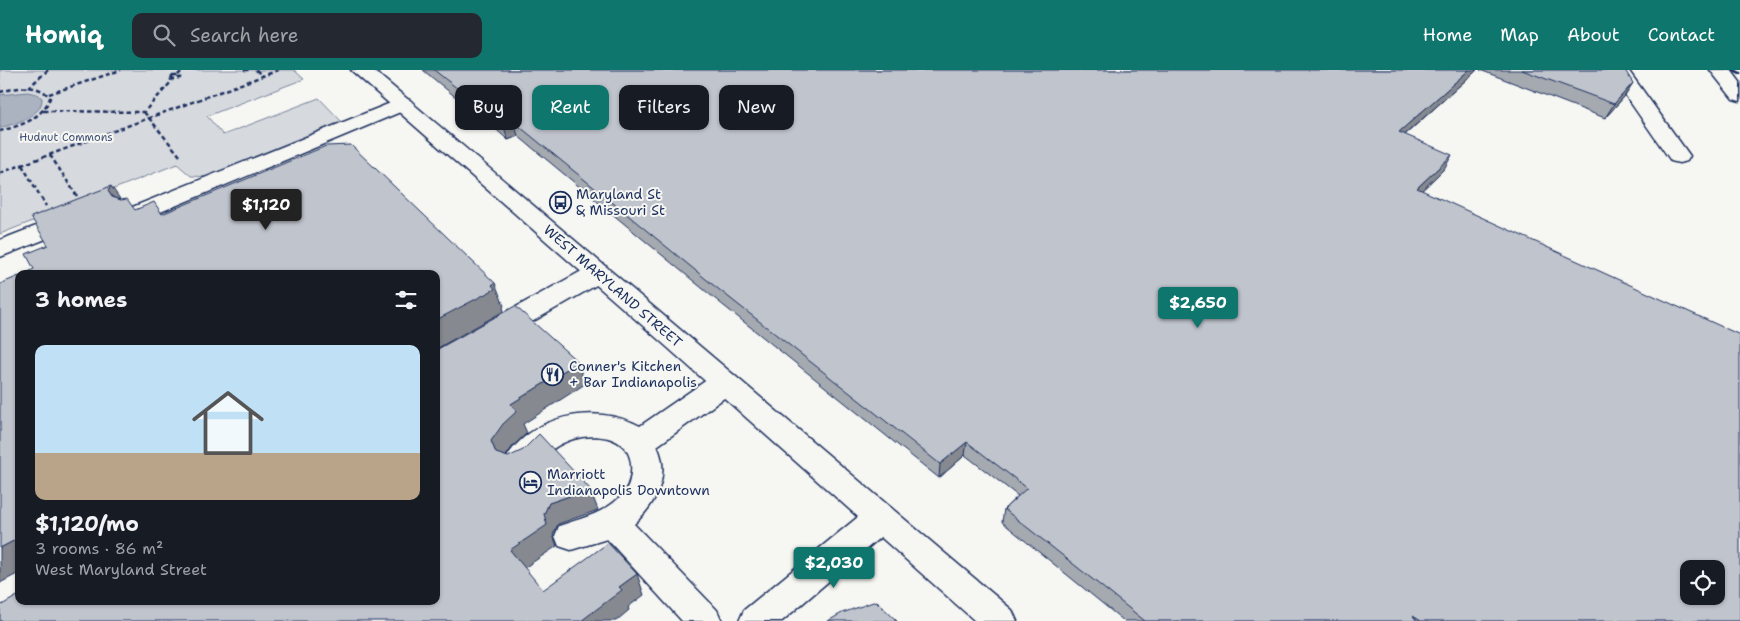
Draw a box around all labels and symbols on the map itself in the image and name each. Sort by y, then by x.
park label: Hudnut Commons [19,130,113,145]
place label: Maryland St & Missouri St [576,185,665,219]
pin: $1,120 [225,189,307,231]
bus stop icon: Maryland St & Missouri St [548,190,572,214]
street label: WEST MARYLAND STREET [540,221,686,351]
pin: $2,650 [1157,286,1239,329]
place label: Conner's Kitchen + Bar Indianapolis [569,357,697,391]
restaurant icon: Conner's Kitchen + Bar Indianapolis [541,362,565,386]
place label: Marriott Indianapolis Downtown [547,465,710,499]
hotel icon: Marriott Indianapolis Downtown [519,470,543,494]
pin: $2,030 [793,546,875,589]

